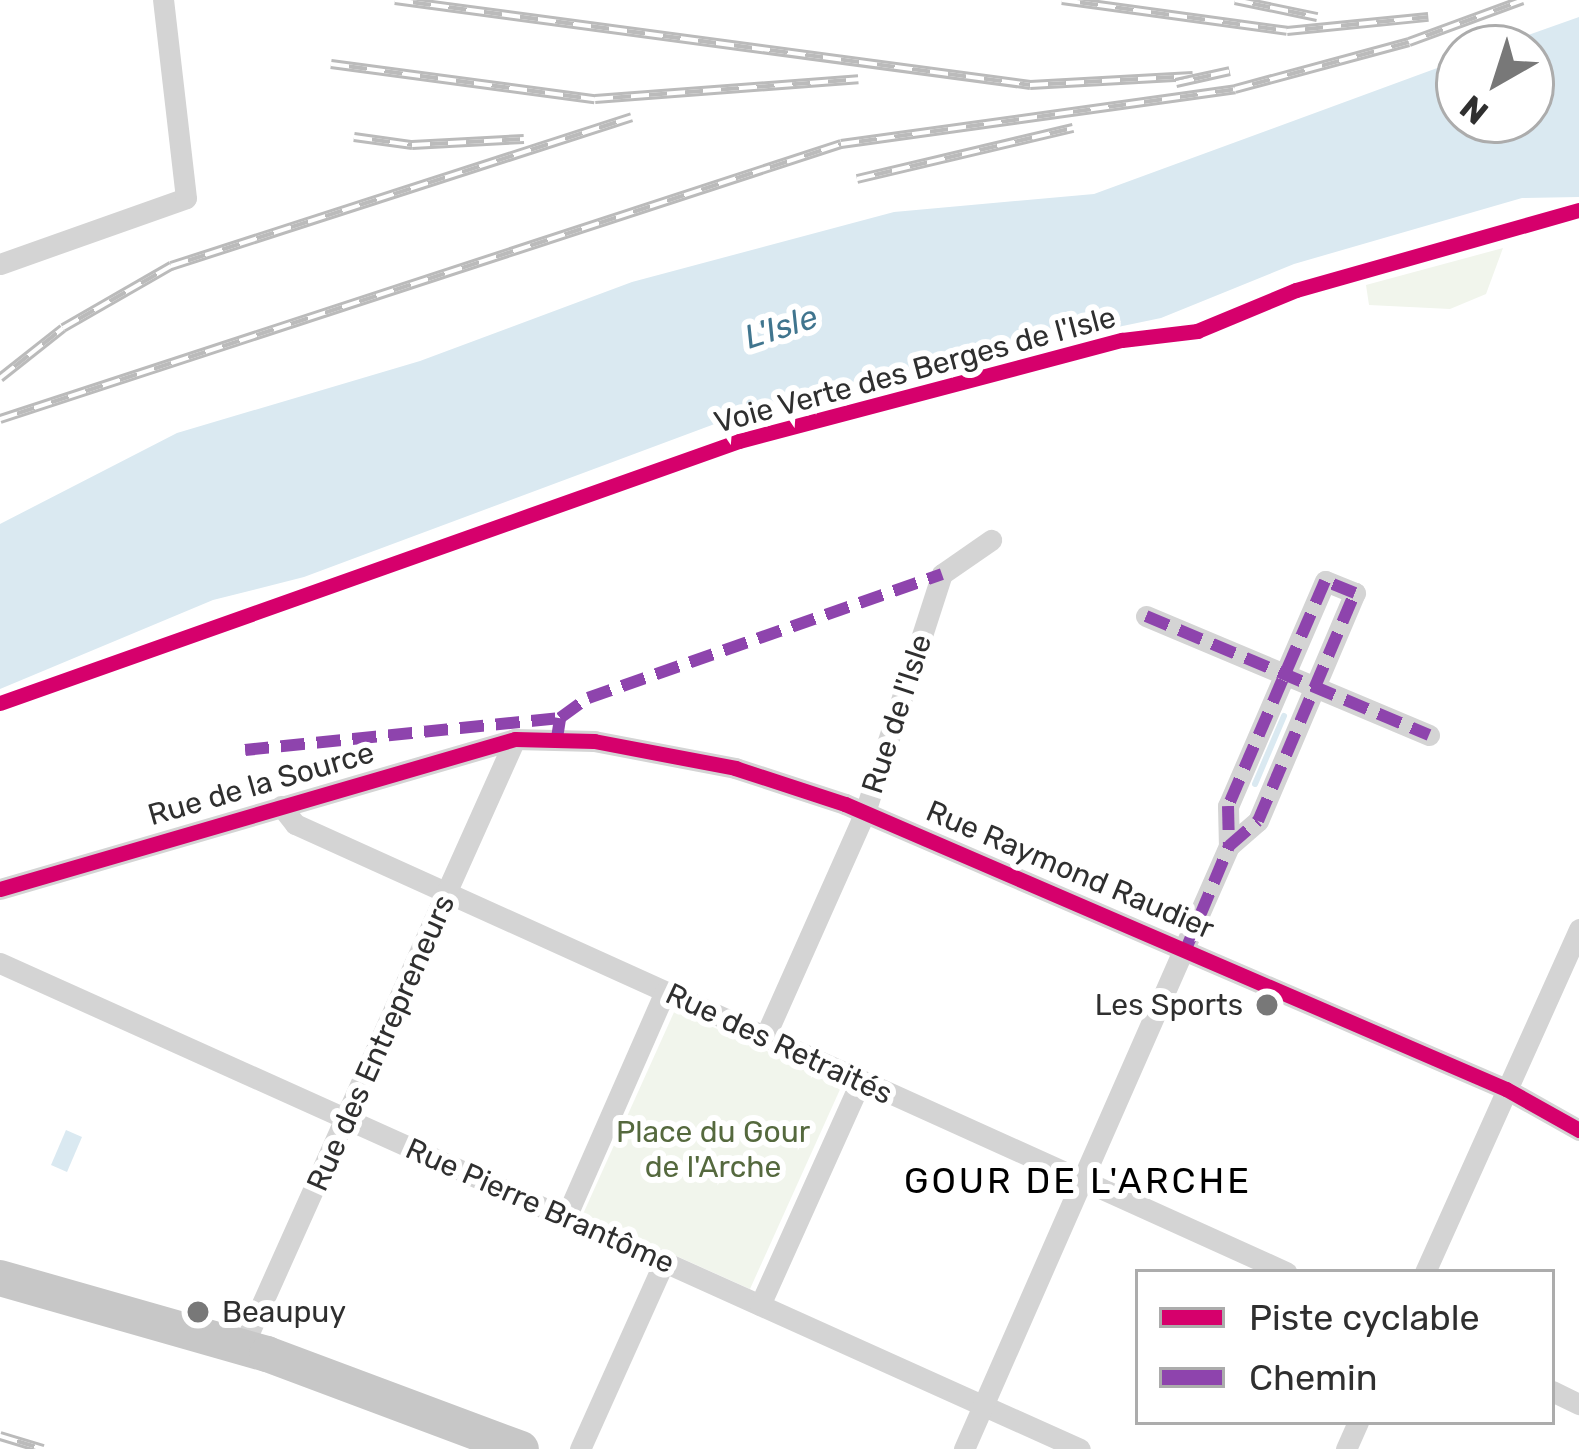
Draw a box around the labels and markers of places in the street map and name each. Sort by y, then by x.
place label: Les Sports [1095,987,1243,1023]
marker: Les Sports [1254,992,1280,1018]
place label: Beaupuy [222,1294,346,1330]
marker: Beaupuy [185,1299,211,1325]

